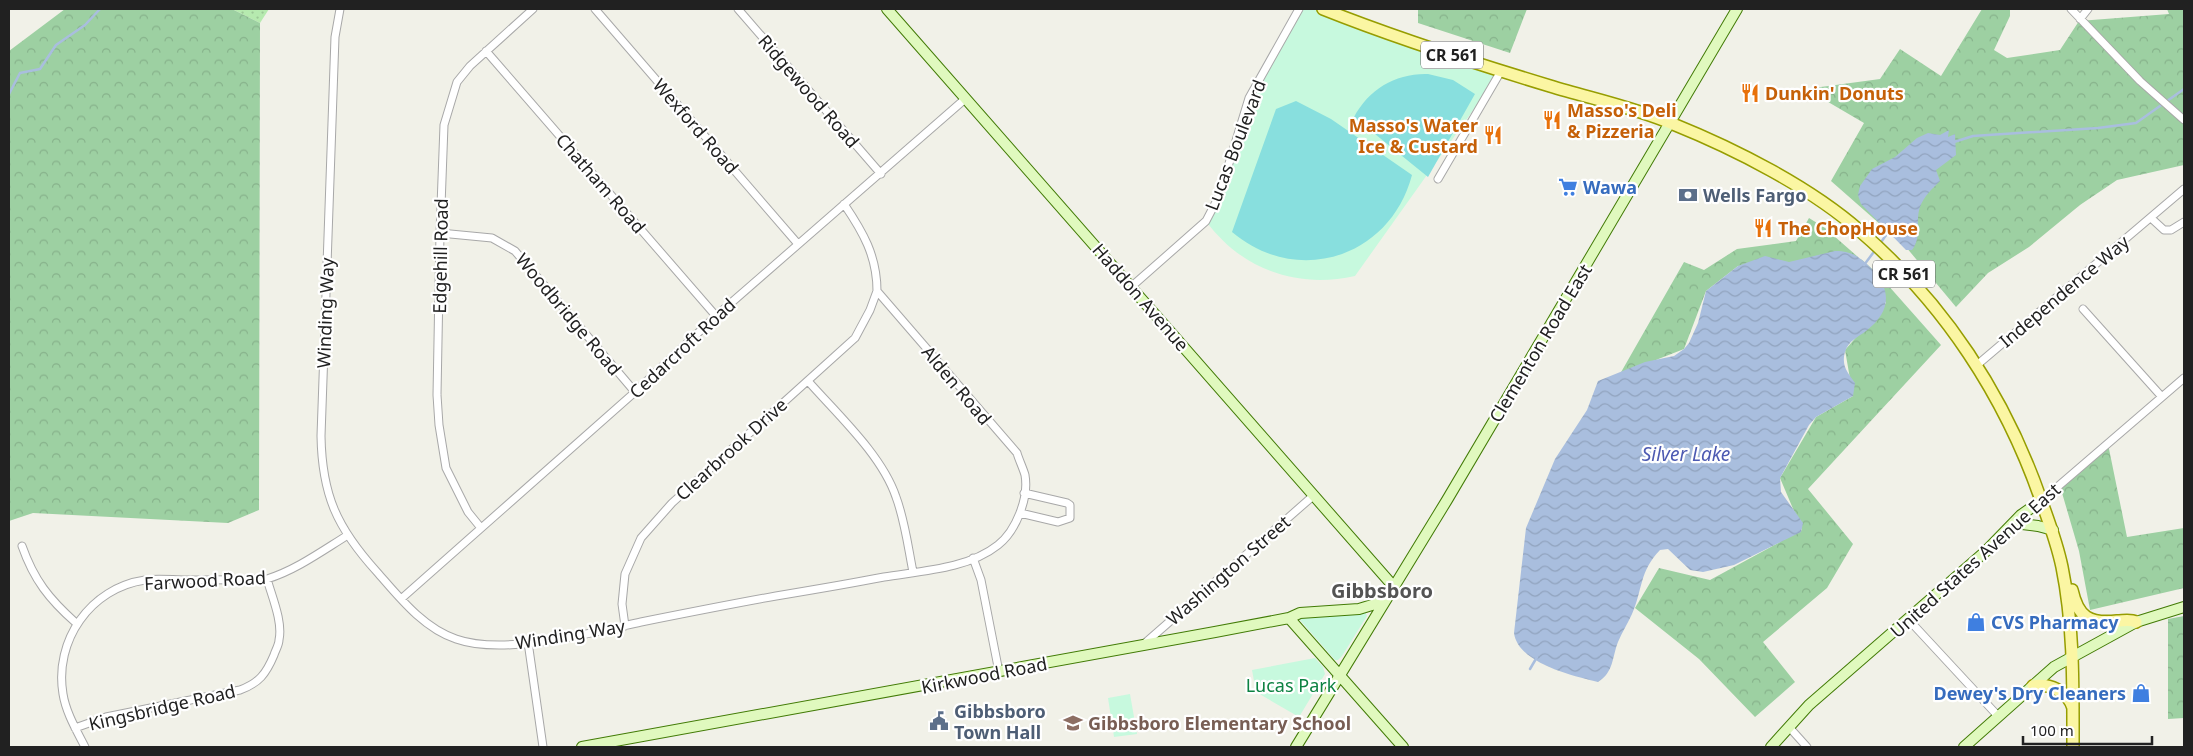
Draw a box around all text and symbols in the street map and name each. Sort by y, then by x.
street label: Ridgewood Road [753,29,865,153]
road number: CR 561 [1421,42,1483,68]
street label: Wexford Road [648,73,744,179]
street label: Lucas Boulevard [1199,76,1271,214]
place label: Dunkin' Donuts [1765,81,1904,105]
restaurant icon: Dunkin' Donuts [1739,82,1761,104]
place label: Masso's Deli & Pizzeria [1567,98,1677,143]
restaurant icon: Masso's Deli & Pizzeria [1541,109,1563,131]
place label: Masso's Water Ice & Custard [1349,113,1478,158]
restaurant icon: Masso's Water Ice & Custard [1482,124,1504,146]
street label: Chatham Road [551,128,651,238]
place label: Wawa [1583,175,1637,199]
supermarket icon: Wawa [1557,176,1579,198]
place label: Wells Fargo [1703,183,1806,207]
bank icon: Wells Fargo [1677,184,1699,206]
street label: Edgehill Road [427,198,453,314]
place label: The ChopHouse [1778,216,1918,240]
restaurant icon: The ChopHouse [1752,217,1774,239]
street label: Independence Way [1994,229,2134,352]
street label: Haddon Avenue [1088,238,1194,356]
street label: Woodbridge Road [511,248,627,380]
street label: Winding Way [311,256,339,369]
street label: Clementon Road East [1483,259,1597,427]
road number: CR 561 [1873,260,1935,288]
street label: Cedarcroft Road [624,293,740,403]
street label: Alden Road [917,340,997,430]
street label: Clearbrook Drive [670,392,792,506]
water label: Silver Lake [1642,441,1730,467]
street label: United States Avenue East [1885,477,2065,643]
street label: Washington Street [1161,509,1295,630]
street label: Farwood Road [144,565,266,595]
district label: Gibbsboro [1331,577,1433,604]
place label: CVS Pharmacy [1991,610,2119,634]
shop icon: CVS Pharmacy [1965,611,1987,633]
street label: Winding Way [513,613,627,655]
street label: Kirkwood Road [919,651,1049,699]
park label: Lucas Park [1246,673,1337,697]
street label: Kingsbridge Road [86,678,238,736]
place label: Dewey's Dry Cleaners [1934,681,2126,705]
shop icon: Dewey's Dry Cleaners [2130,682,2152,704]
place label: Gibbsboro Town Hall [954,699,1046,744]
public building icon: Gibbsboro Town Hall [928,710,950,732]
place label: Gibbsboro Elementary School [1088,711,1351,735]
school or university icon: Gibbsboro Elementary School [1062,712,1084,734]
scale bar [2023,714,2152,746]
text: 100 m [2030,720,2074,740]

